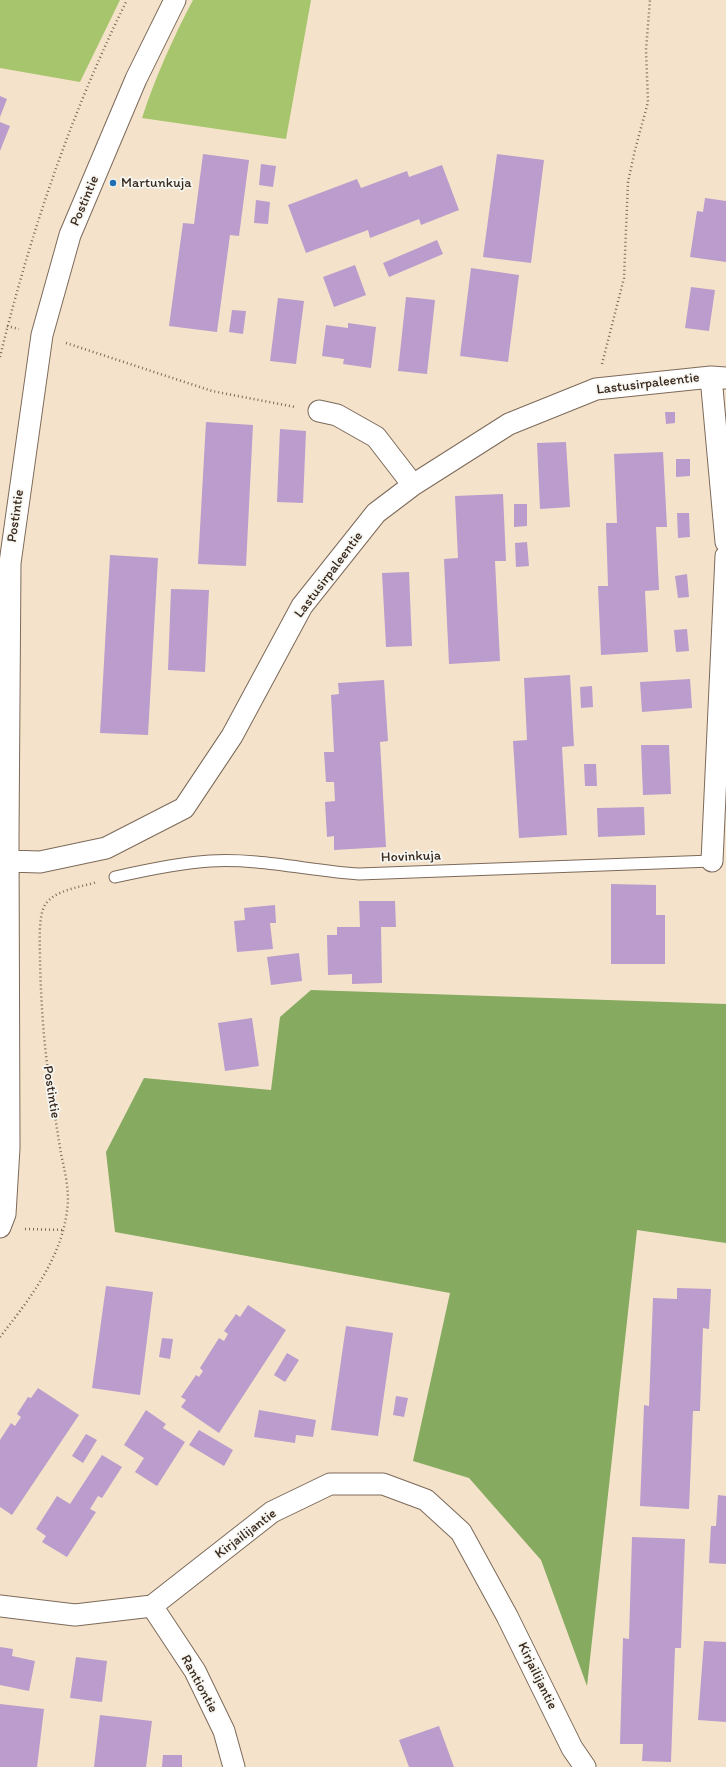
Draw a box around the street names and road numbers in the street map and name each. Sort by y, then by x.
street label: Postintie [67,173,103,229]
street label: Lastusirpaleentie [595,369,701,399]
street label: Postintie [4,488,28,544]
street label: Lastusirpaleentie [291,528,367,622]
street label: Hovinkuja [381,848,441,866]
street label: Postintie [39,1064,63,1120]
street label: Kirjailijantie [212,1505,280,1563]
street label: Kirjailijantie [513,1640,561,1712]
street label: Rantiontie [177,1652,221,1716]

